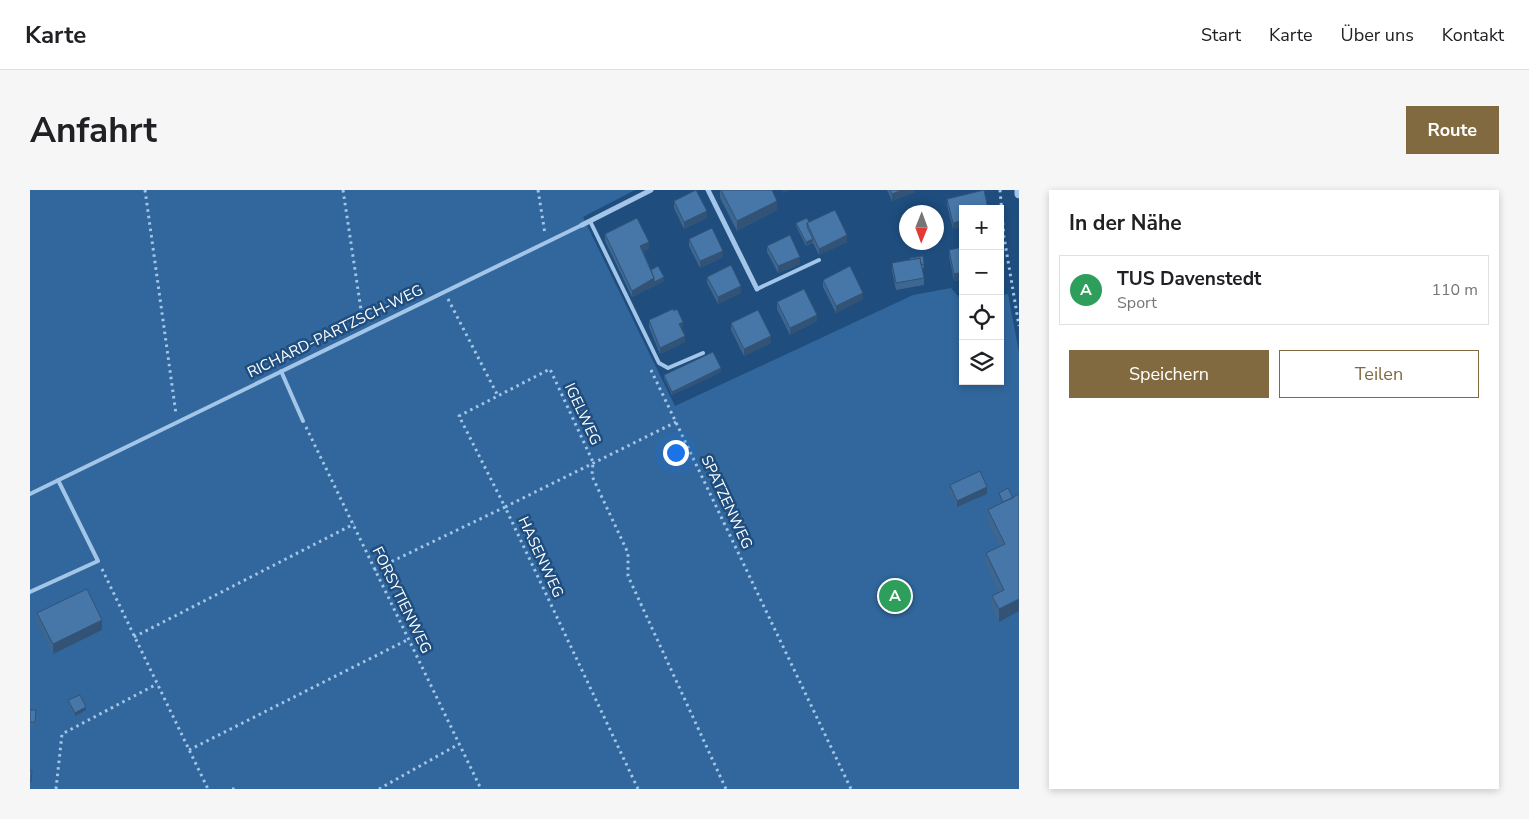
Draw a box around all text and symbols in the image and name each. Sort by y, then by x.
text: Karte [25,19,86,51]
text: Start [1201,23,1241,47]
text: Karte [1269,23,1313,47]
text: Über uns [1341,23,1414,47]
text: Kontakt [1442,23,1504,47]
button: Route [1406,106,1499,154]
text: Anfahrt [30,107,157,154]
north arrow [899,205,944,250]
map controls [959,205,1004,385]
button: + [959,205,1004,250]
text: In der Nähe [1069,209,1182,237]
button: − [959,250,1004,295]
text: TUS Davenstedt [1117,266,1261,292]
text: A [1080,279,1092,301]
text: 110 m [1431,279,1478,301]
street label: RICHARD-PARTZSCH-WEG [244,280,426,382]
text: Sport [1117,292,1157,314]
button: locate [959,295,1004,340]
button: layers [959,340,1004,385]
button: Speichern [1069,350,1269,398]
button: Teilen [1279,350,1479,398]
street label: IGELWEG [560,380,606,448]
your location [663,440,689,466]
street label: SPATZENWEG [697,452,757,552]
street label: HASENWEG [513,513,569,601]
street label: FORSYTIENWEG [367,543,437,657]
pin: A [879,577,911,615]

